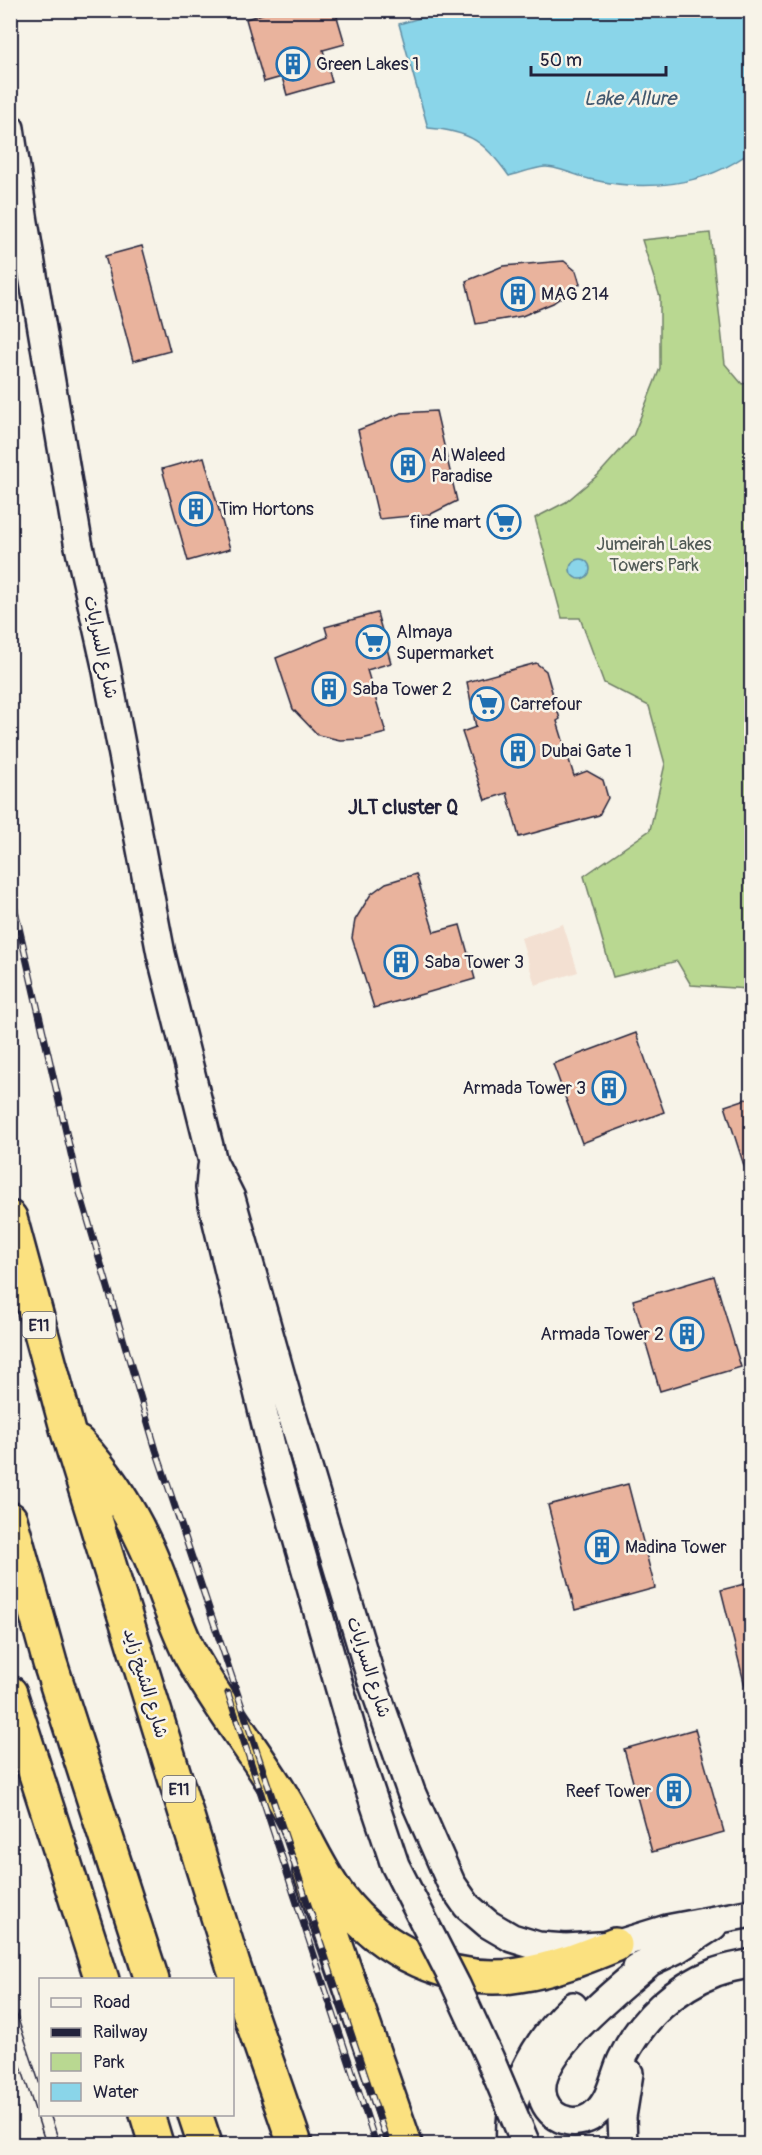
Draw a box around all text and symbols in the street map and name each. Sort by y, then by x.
scale bar [531,39,666,77]
building icon: Green Lakes 1 [275,46,311,82]
text: 50 m [540,49,582,72]
place label: Green Lakes 1 [316,53,419,76]
water label: Lake Allure [584,86,678,111]
building icon: MAG 214 [500,276,536,312]
place label: MAG 214 [541,283,610,306]
place label: Al Waleed Paradise [431,444,505,488]
building icon: Al Waleed Paradise [390,447,426,483]
building icon: Tim Hortons [178,491,214,527]
place label: Tim Hortons [219,498,314,521]
supermarket icon: fine mart [486,504,522,540]
place label: fine mart [409,511,482,534]
park label: Jumeirah Lakes Towers Park [596,533,712,577]
street label: شارع السرايات [78,593,123,701]
place label: Almaya Supermarket [396,621,495,665]
supermarket icon: Almaya Supermarket [355,624,391,660]
building icon: Saba Tower 2 [311,671,347,707]
place label: Saba Tower 2 [352,678,452,701]
supermarket icon: Carrefour [469,686,505,722]
place label: Carrefour [510,693,583,716]
building icon: Dubai Gate 1 [500,733,536,769]
place label: Dubai Gate 1 [541,740,632,763]
district label: JLT cluster Q [348,795,458,820]
building icon: Saba Tower 3 [383,944,419,980]
place label: Saba Tower 3 [424,951,524,974]
building icon: Armada Tower 3 [591,1070,627,1106]
place label: Armada Tower 3 [462,1077,586,1100]
road number: E11 [22,1312,56,1338]
building icon: Armada Tower 2 [669,1316,705,1352]
place label: Armada Tower 2 [540,1323,664,1346]
building icon: Madina Tower [584,1529,620,1565]
place label: Madina Tower [625,1536,727,1559]
street label: شارع السرايات [341,1614,396,1721]
street label: شارع الشيخ زايد [118,1625,173,1741]
building icon: Reef Tower [656,1773,692,1809]
road number: E11 [162,1776,195,1802]
place label: Reef Tower [566,1780,652,1803]
legend [39,1978,234,2116]
text: Road [93,1991,130,2014]
text: Railway [93,2021,148,2044]
text: Park [93,2051,125,2074]
text: Water [93,2081,139,2104]

